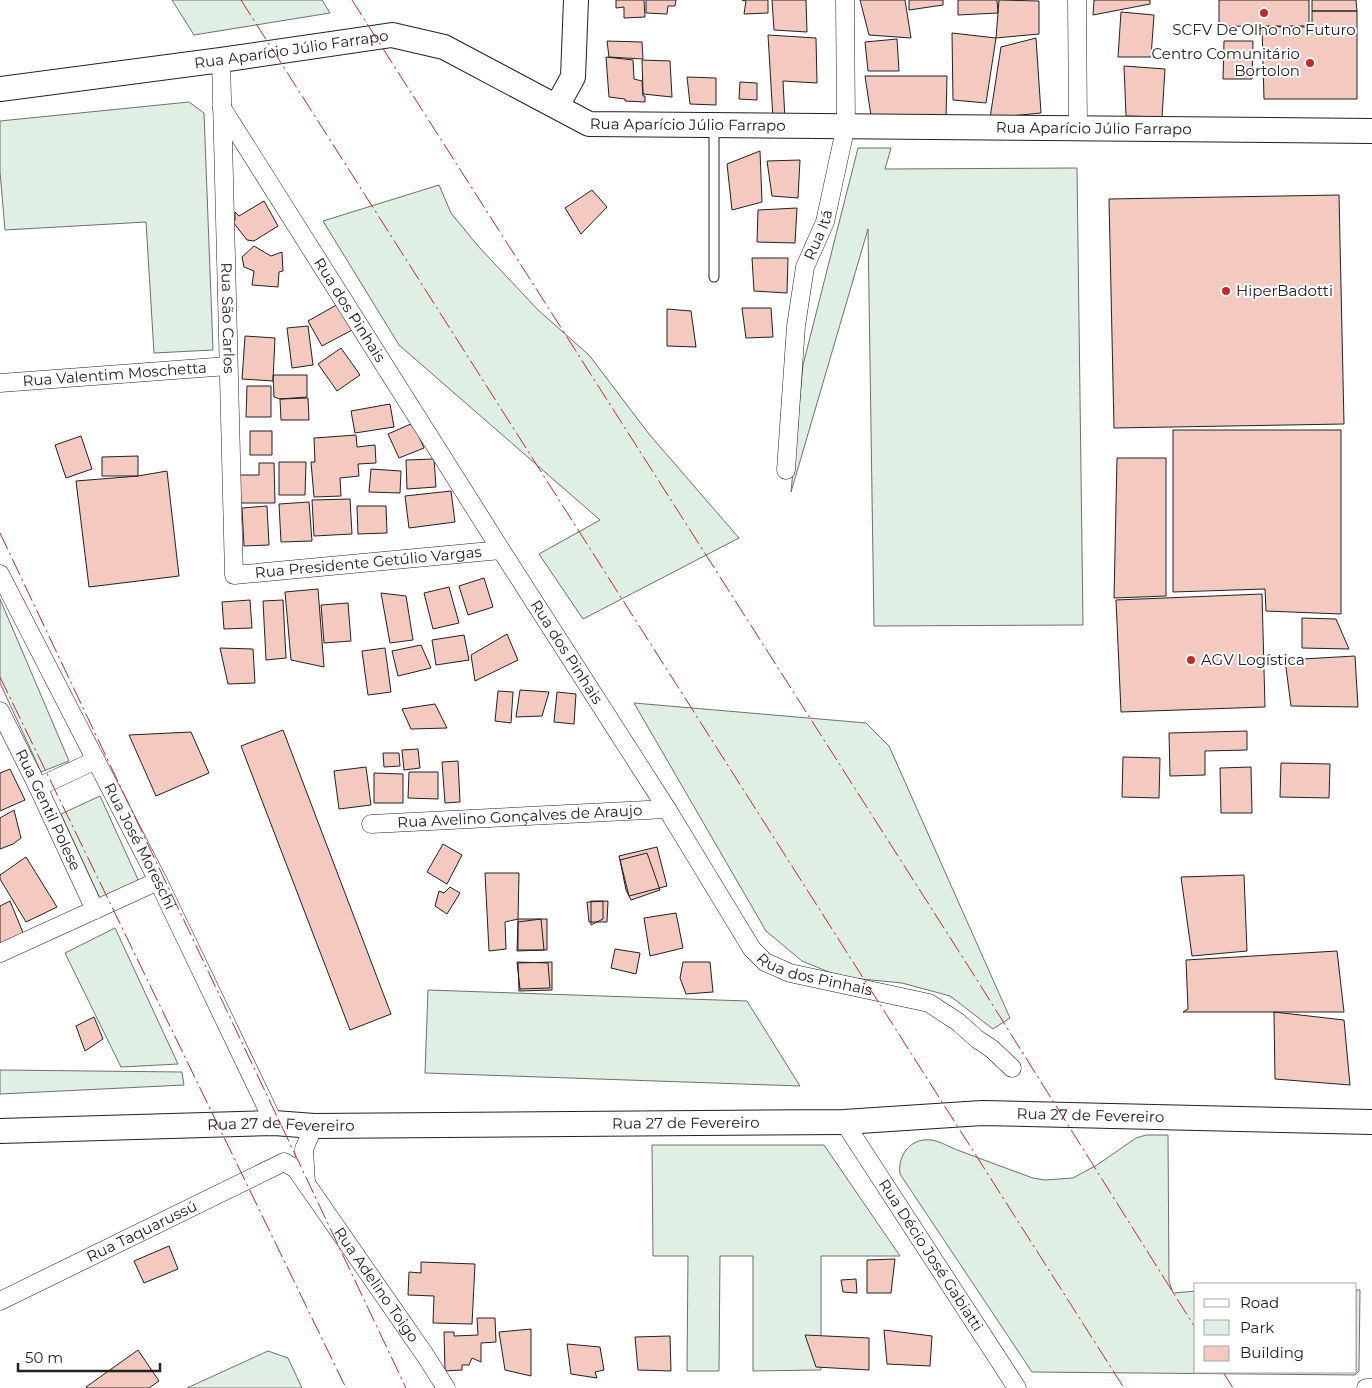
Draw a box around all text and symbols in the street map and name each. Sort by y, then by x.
marker: SCFV De Olho no Futuro [1258,7,1270,19]
place label: SCFV De Olho no Futuro [1172,20,1356,39]
street label: Rua Aparício Júlio Farrapo [193,26,390,72]
place label: Centro Comunitário Bortolon [1152,44,1300,80]
marker: Centro Comunitário Bortolon [1304,57,1316,69]
street label: Rua Aparício Júlio Farrapo [590,114,786,135]
street label: Rua Aparício Júlio Farrapo [996,118,1192,138]
street label: Rua Itá [799,208,836,263]
street label: Rua dos Pinhais [310,254,390,366]
street label: Rua São Carlos [217,262,239,374]
place label: HiperBadotti [1236,281,1333,300]
marker: HiperBadotti [1220,285,1232,297]
street label: Rua Valentim Moschetta [22,358,207,390]
street label: Rua Presidente Getúlio Vargas [254,542,482,582]
street label: Rua dos Pinhais [527,596,607,707]
place label: AGV Logística [1201,650,1305,669]
marker: AGV Logística [1185,654,1197,666]
street label: Rua Gentil Polese [12,746,85,873]
street label: Rua José Moreschi [100,779,180,912]
street label: Rua Avelino Gonçalves de Araujo [397,800,643,832]
street label: Rua dos Pinhais [753,949,874,1000]
street label: Rua 27 de Fevereiro [1016,1104,1164,1126]
street label: Rua 27 de Fevereiro [207,1113,355,1135]
street label: Rua 27 de Fevereiro [612,1113,760,1133]
street label: Rua Décio José Gabiatti [875,1175,988,1335]
street label: Rua Taquarussú [83,1196,200,1266]
street label: Rua Adelino Toigo [330,1223,423,1346]
legend [1194,1283,1357,1373]
text: Road [1240,1293,1279,1312]
text: Park [1240,1318,1274,1337]
scale bar [18,1340,160,1372]
text: Building [1240,1343,1304,1362]
text: 50 m [25,1348,63,1367]

